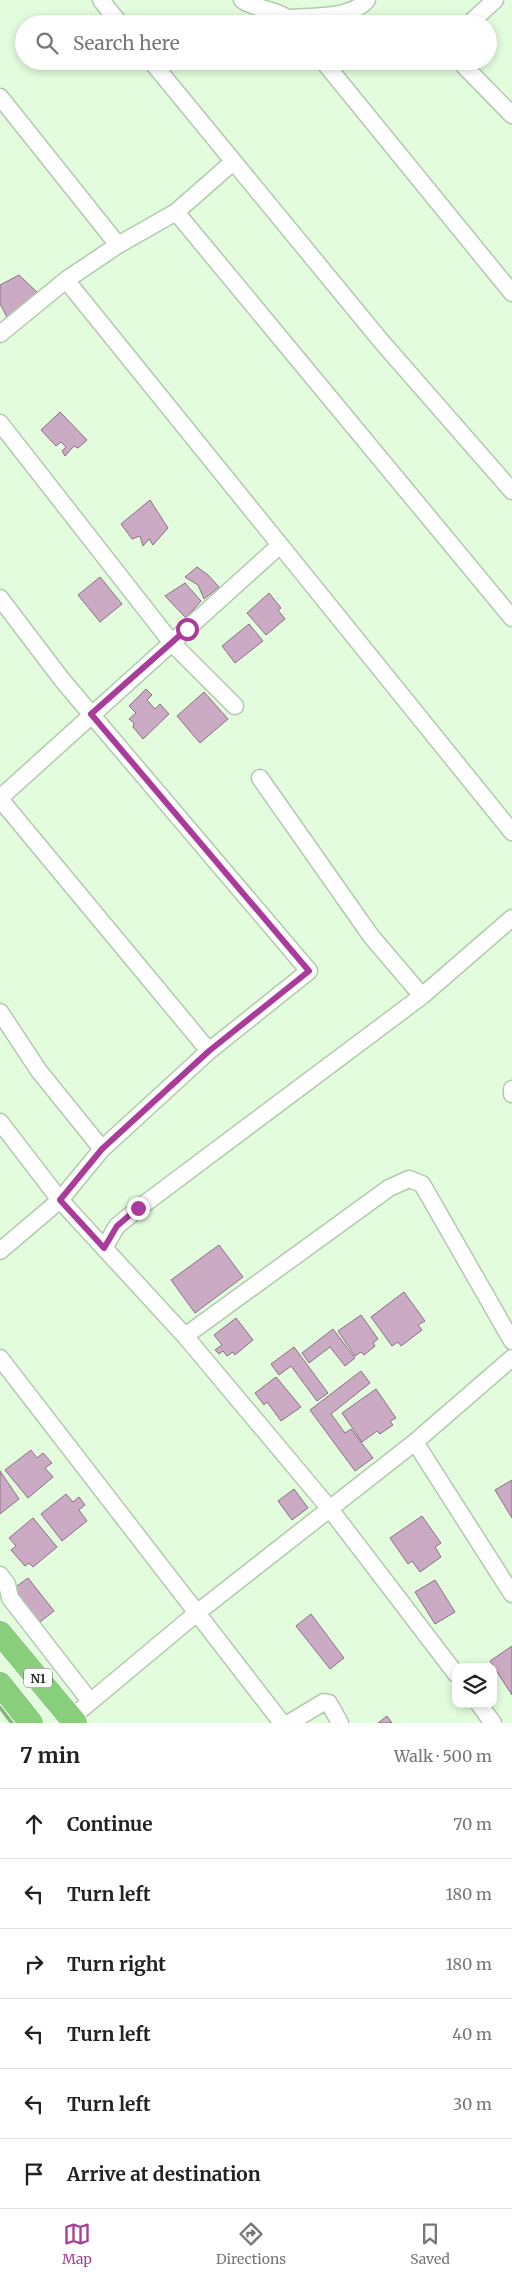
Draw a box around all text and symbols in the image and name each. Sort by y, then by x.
search box [15,15,497,70]
icon: search [33,29,61,57]
text: Search here [73,31,180,55]
route start [176,618,199,641]
route end [127,1197,150,1220]
map controls [452,1663,497,1708]
button: layers [452,1663,497,1708]
road number: N1 [24,1669,52,1688]
text: 7 min [20,1742,80,1769]
text: Walk · 500 m [394,1746,492,1766]
icon: ahead [20,1810,48,1838]
text: Continue [67,1812,153,1836]
text: 70 m [453,1814,492,1834]
icon: left [20,1880,48,1908]
text: Turn left [67,1882,151,1906]
text: 180 m [446,1884,492,1904]
icon: right [20,1950,48,1978]
text: Turn right [67,1952,166,1976]
text: 180 m [446,1954,492,1974]
icon: left [20,2020,48,2048]
text: Turn left [67,2022,151,2046]
text: 40 m [452,2024,492,2044]
icon: left [20,2090,48,2118]
text: Turn left [67,2092,151,2116]
text: 30 m [453,2094,492,2114]
icon: arrive [20,2160,48,2188]
text: Arrive at destination [67,2162,261,2186]
tab: Map [62,2220,92,2268]
tab: Directions [216,2220,286,2268]
tab: Saved [410,2220,450,2268]

